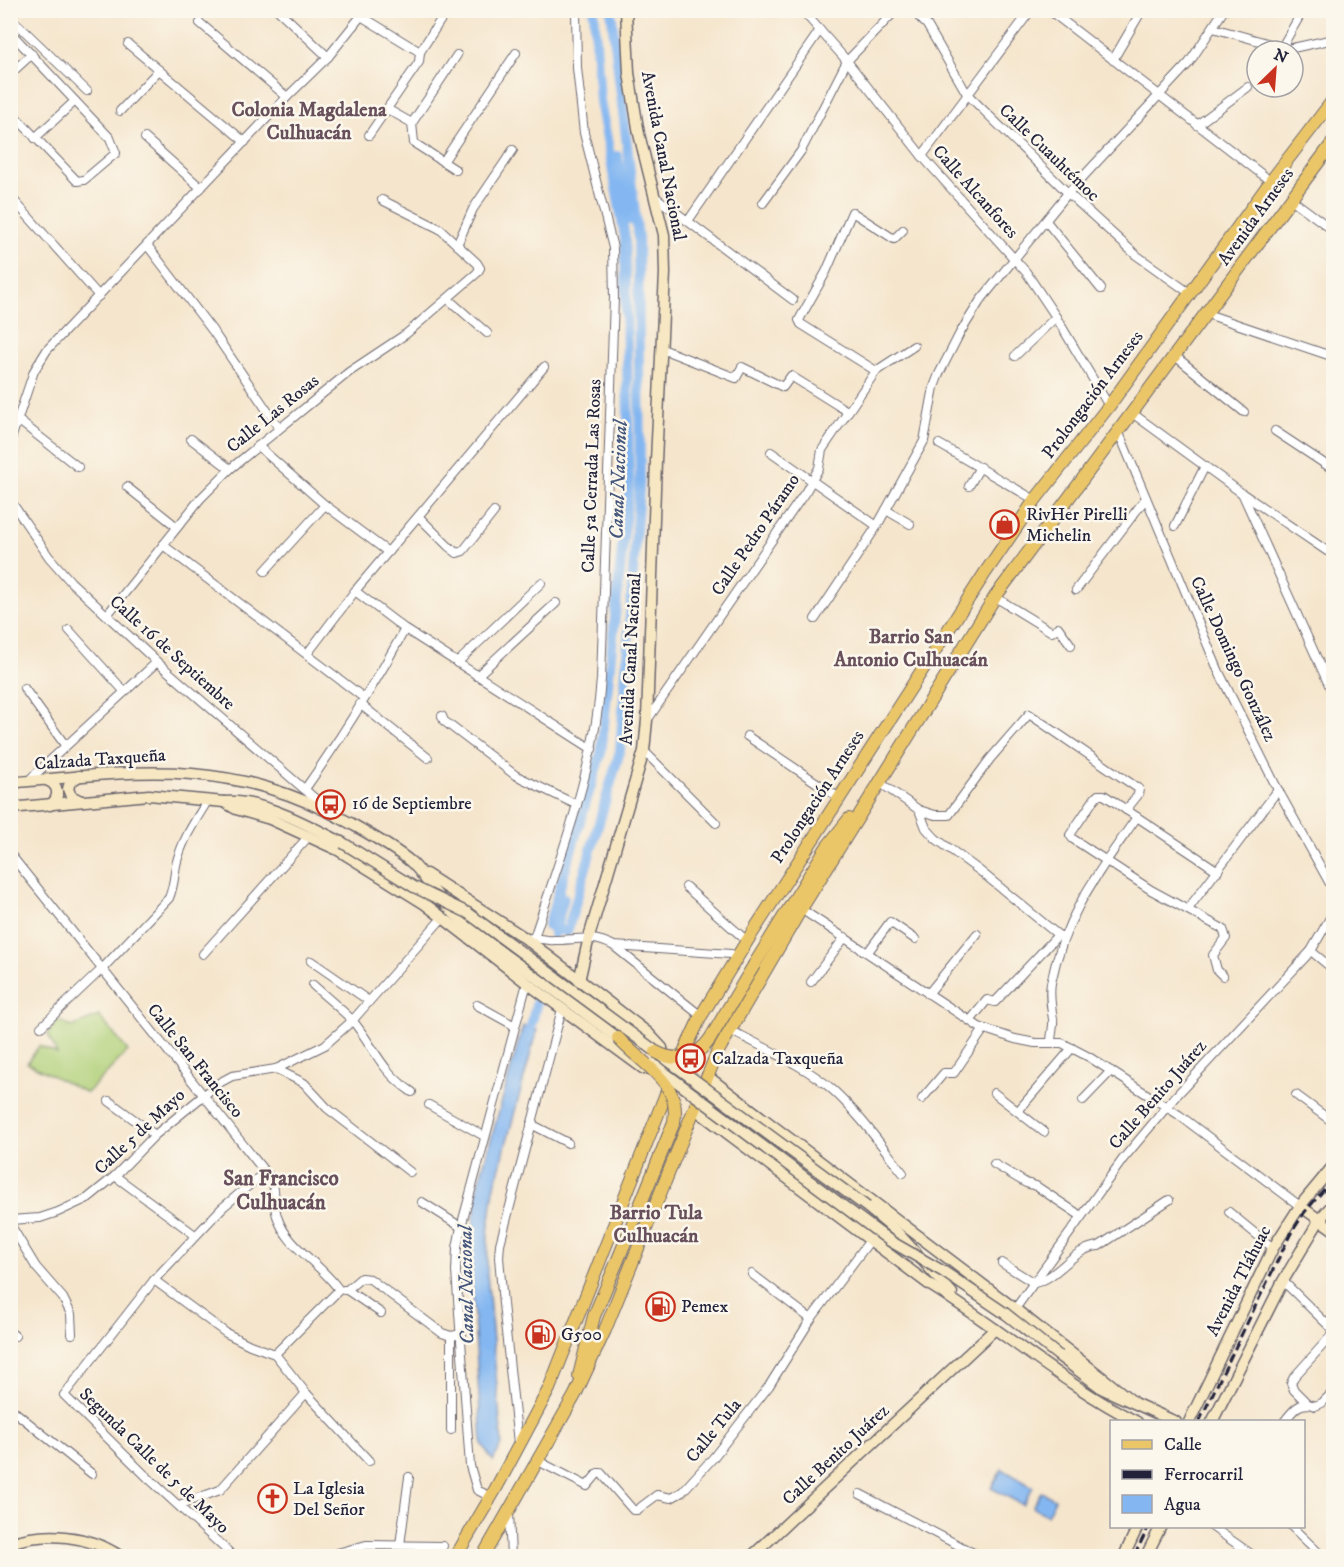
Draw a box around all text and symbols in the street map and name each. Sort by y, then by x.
north arrow [1245,39,1305,99]
text: N [1271,44,1291,68]
street label: Avenida Canal Nacional [636,69,690,243]
district label: Colonia Magdalena Culhuacán [231,98,387,146]
street label: Calle Cuauhtémoc [994,100,1104,207]
street label: Calle Alcanfores [927,141,1023,243]
street label: Avenida Arneses [1213,164,1299,270]
street label: Prolongación Arneses [1038,327,1148,463]
street label: Calle Las Rosas [222,370,324,458]
street label: Calle 5a Cerrada Las Rosas [578,379,606,573]
water label: Canal Nacional [604,418,634,540]
street label: Calle Pedro Páramo [707,470,805,600]
place label: RivHer Pirelli Michelin [1026,504,1128,547]
shop icon: RivHer Pirelli Michelin [989,509,1021,541]
street label: Avenida Canal Nacional [616,572,647,746]
street label: Calle Domingo González [1185,573,1281,745]
street label: Calle 16 de Septiembre [105,591,239,715]
district label: Barrio San Antonio Culhuacán [833,625,988,673]
street label: Prolongación Arneses [767,726,869,868]
street label: Calzada Taxqueña [34,744,167,776]
bus stop icon: 16 de Septiembre [315,788,347,820]
place label: 16 de Septiembre [352,793,472,815]
street label: Calle San Francisco [142,999,248,1123]
street label: Calle Benito Juárez [1104,1036,1212,1154]
bus stop icon: Calzada Taxqueña [675,1043,707,1075]
place label: Calzada Taxqueña [712,1048,844,1070]
street label: Calle 5 de Mayo [90,1084,190,1180]
district label: San Francisco Culhuacán [223,1166,339,1216]
district label: Barrio Tula Culhuacán [609,1201,703,1249]
street label: Avenida Tláhuac [1202,1222,1276,1340]
water label: Canal Nacional [453,1223,481,1345]
fuel station icon: Pemex [644,1291,676,1323]
place label: Pemex [681,1296,729,1318]
fuel station icon: G500 [524,1319,556,1351]
place label: G500 [561,1324,602,1346]
street label: Segunda Calle de 5 de Mayo [74,1383,234,1539]
street label: Calle Tula [682,1394,747,1467]
street label: Calle Benito Juárez [778,1400,894,1510]
legend [1110,1420,1305,1528]
text: Calle [1164,1434,1202,1456]
text: Ferrocarril [1164,1464,1244,1486]
place label: La Iglesia Del Señor [293,1478,365,1521]
church icon: La Iglesia Del Señor [256,1483,288,1515]
text: Agua [1164,1494,1201,1516]

